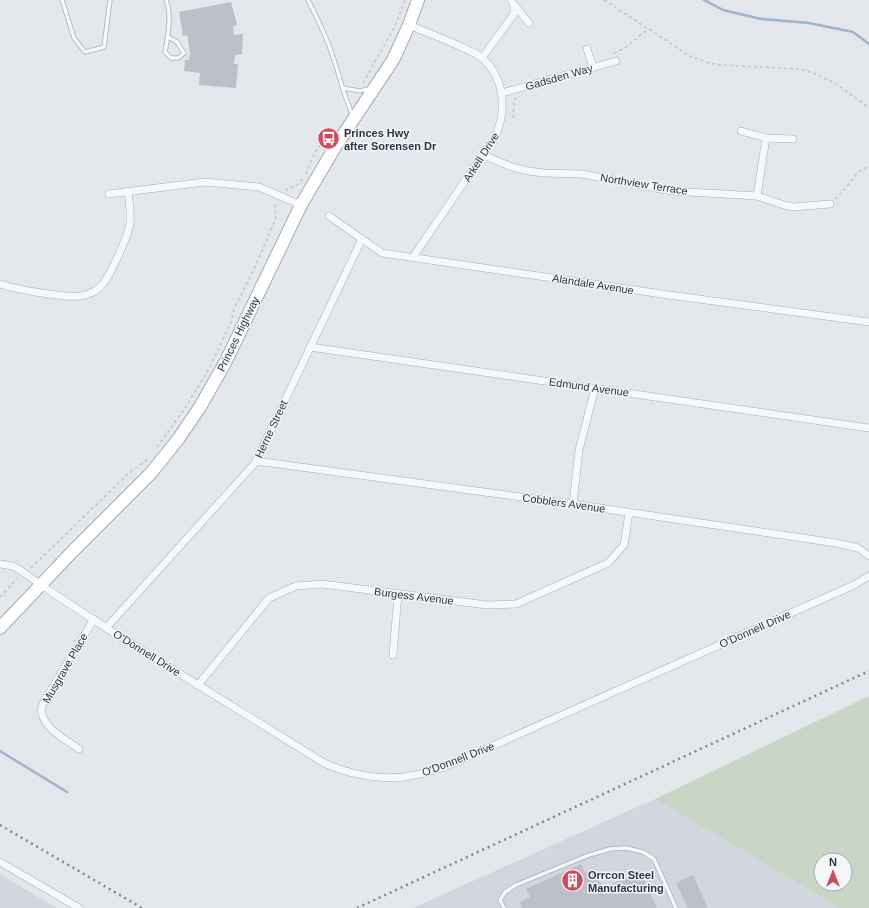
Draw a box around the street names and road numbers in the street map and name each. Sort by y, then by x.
street label: Gadsden Way [524,62,594,92]
street label: Arkell Drive [461,130,501,184]
street label: Northview Terrace [599,171,689,197]
street label: Alandale Avenue [551,272,635,296]
street label: Princes Highway [215,294,262,373]
street label: Edmund Avenue [548,375,630,399]
street label: Herne Street [252,398,290,460]
street label: Cobblers Avenue [522,491,606,515]
street label: Burgess Avenue [374,585,454,607]
street label: O'Donnell Drive [718,608,792,650]
street label: O'Donnell Drive [111,628,183,678]
street label: Musgrave Place [40,631,90,705]
street label: O'Donnell Drive [420,740,496,778]

